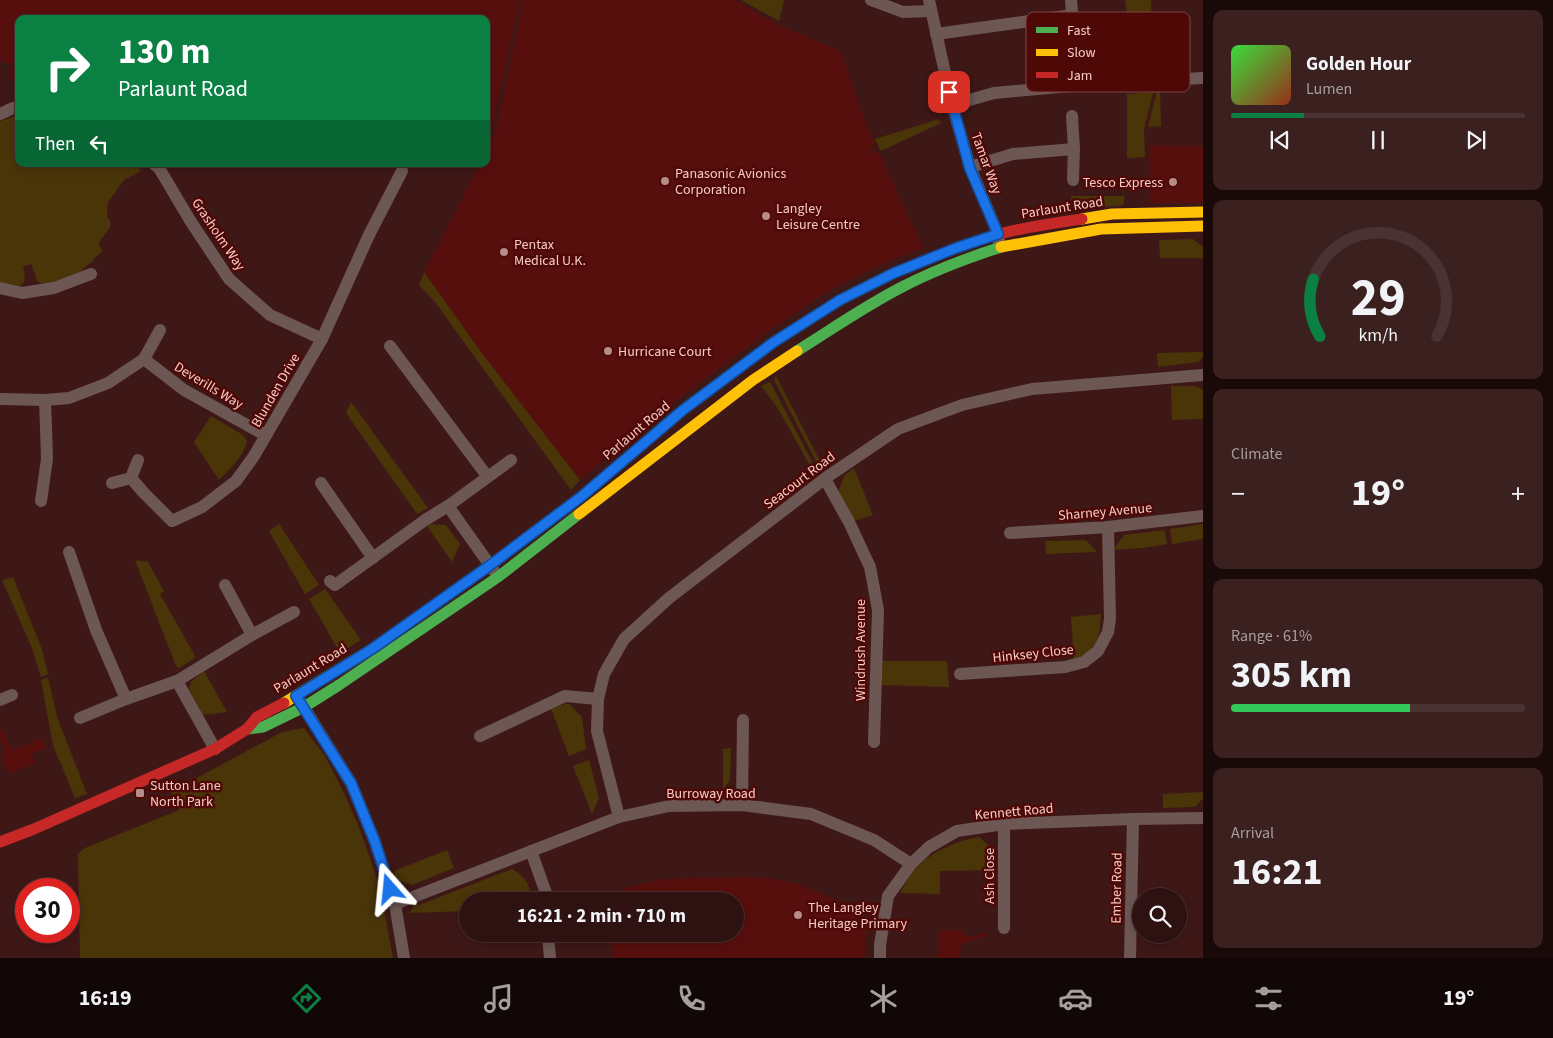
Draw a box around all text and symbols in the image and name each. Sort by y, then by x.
legend [1026,12,1190,92]
text: Fast [1067,21,1091,41]
text: 130 m [118,27,210,77]
icon: right [35,35,100,100]
text: Slow [1067,43,1096,63]
text: Golden Hour [1306,51,1411,78]
text: Jam [1067,66,1092,86]
pin [928,71,970,113]
text: Parlaunt Road [118,73,248,105]
icon: arrive [935,78,963,106]
text: Lumen [1306,78,1352,100]
icon: previous [1266,126,1294,154]
icon: pause [1364,126,1392,154]
icon: next [1462,126,1490,154]
icon: left [85,130,113,158]
street label: Tamar Way [966,130,1007,197]
text: Then [35,131,75,158]
place label: Panasonic Avionics Corporation [675,164,786,200]
place label: Tesco Express [1083,173,1163,193]
marker: Panasonic Avionics Corporation [659,175,671,187]
marker: Tesco Express [1167,176,1179,188]
street label: Parlaunt Road [1020,192,1105,224]
street label: Grasholm Way [186,194,250,275]
place label: Langley Leisure Centre [776,199,860,235]
marker: Langley Leisure Centre [760,210,772,222]
place label: Pentax Medical U.K. [514,235,586,271]
marker: Pentax Medical U.K. [498,246,510,258]
text: 29 [1351,262,1405,336]
text: km/h [1358,323,1398,348]
place label: Hurricane Court [618,342,712,362]
marker: Hurricane Court [602,345,614,357]
street label: Blunden Drive [247,350,305,431]
street label: Deverills Way [170,357,247,415]
street label: Parlaunt Road [599,397,675,465]
text: Climate [1231,443,1282,465]
street label: Seacourt Road [760,447,840,514]
text: 19° [1351,466,1405,520]
text: − [1231,474,1245,514]
text: + [1511,474,1525,514]
street label: Sharney Avenue [1057,498,1153,526]
street label: Windrush Avenue [851,599,871,701]
text: Range · 61% [1231,625,1312,647]
street label: Parlaunt Road [270,639,351,699]
street label: Hinksey Close [992,640,1075,668]
text: 305 km [1231,648,1352,702]
place label: Sutton Lane North Park [150,776,221,812]
street label: Burroway Road [666,784,756,804]
marker: Sutton Lane North Park [134,787,146,799]
street label: Kennett Road [974,799,1054,825]
text: Arrival [1231,822,1274,844]
text: 16:21 [1231,845,1323,899]
street label: Ash Close [980,848,1000,904]
street label: Ember Road [1106,852,1128,924]
position arrow [363,862,415,914]
speed limit sign: 30 [15,878,80,943]
map controls [1132,888,1187,943]
button: search [1132,888,1187,943]
place label: The Langley Heritage Primary [808,898,908,934]
text: 16:21 · 2 min · 710 m [517,903,686,930]
marker: The Langley Heritage Primary [792,909,804,921]
icon: directions [289,981,324,1016]
icon: music [481,981,516,1016]
icon: phone [674,981,709,1016]
icon: climate [866,981,901,1016]
icon: car [1058,981,1093,1016]
icon: filters [1251,981,1286,1016]
text: 16:19 [79,982,132,1014]
text: 19° [1443,982,1474,1014]

